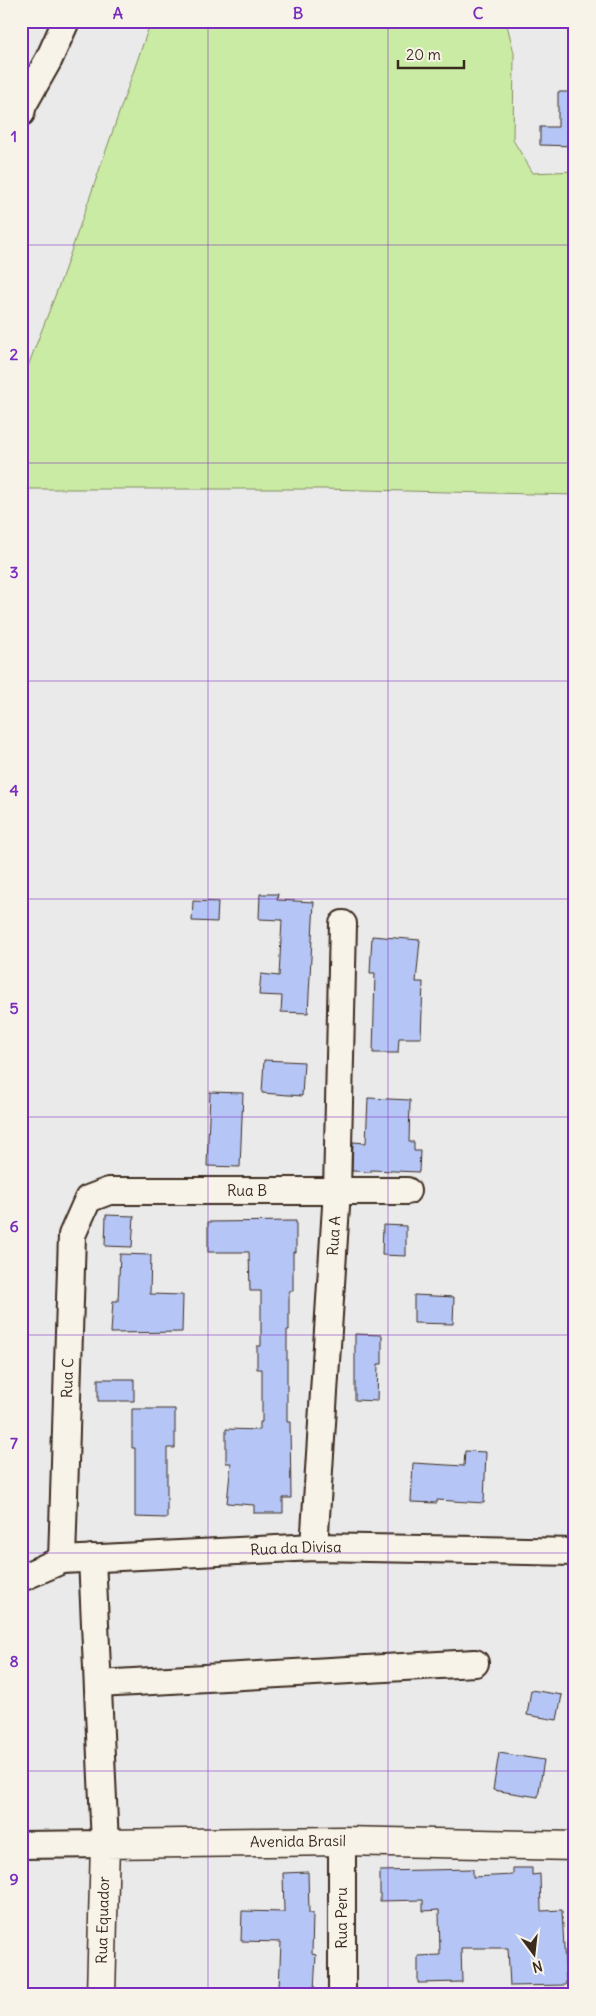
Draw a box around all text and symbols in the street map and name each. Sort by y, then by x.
text: A [113,3,123,23]
text: B [293,3,304,23]
text: C [473,3,484,23]
scale bar [398,38,465,70]
text: 20 m [406,45,441,64]
text: 1 [11,126,17,146]
text: 2 [10,344,19,364]
text: 3 [9,562,19,582]
text: 4 [9,780,19,800]
text: 5 [9,998,19,1018]
street label: Rua B [227,1181,267,1200]
street label: Rua A [323,1215,344,1256]
text: 6 [9,1216,19,1236]
street label: Rua C [57,1358,77,1398]
text: 7 [10,1433,18,1453]
street label: Rua da Divisa [250,1537,342,1559]
text: 8 [9,1651,19,1671]
street label: Avenida Brasil [250,1831,346,1851]
text: 9 [9,1869,19,1889]
street label: Rua Equador [92,1876,113,1964]
street label: Rua Peru [332,1887,351,1949]
north arrow [508,1928,558,1978]
text: N [530,1957,544,1977]

